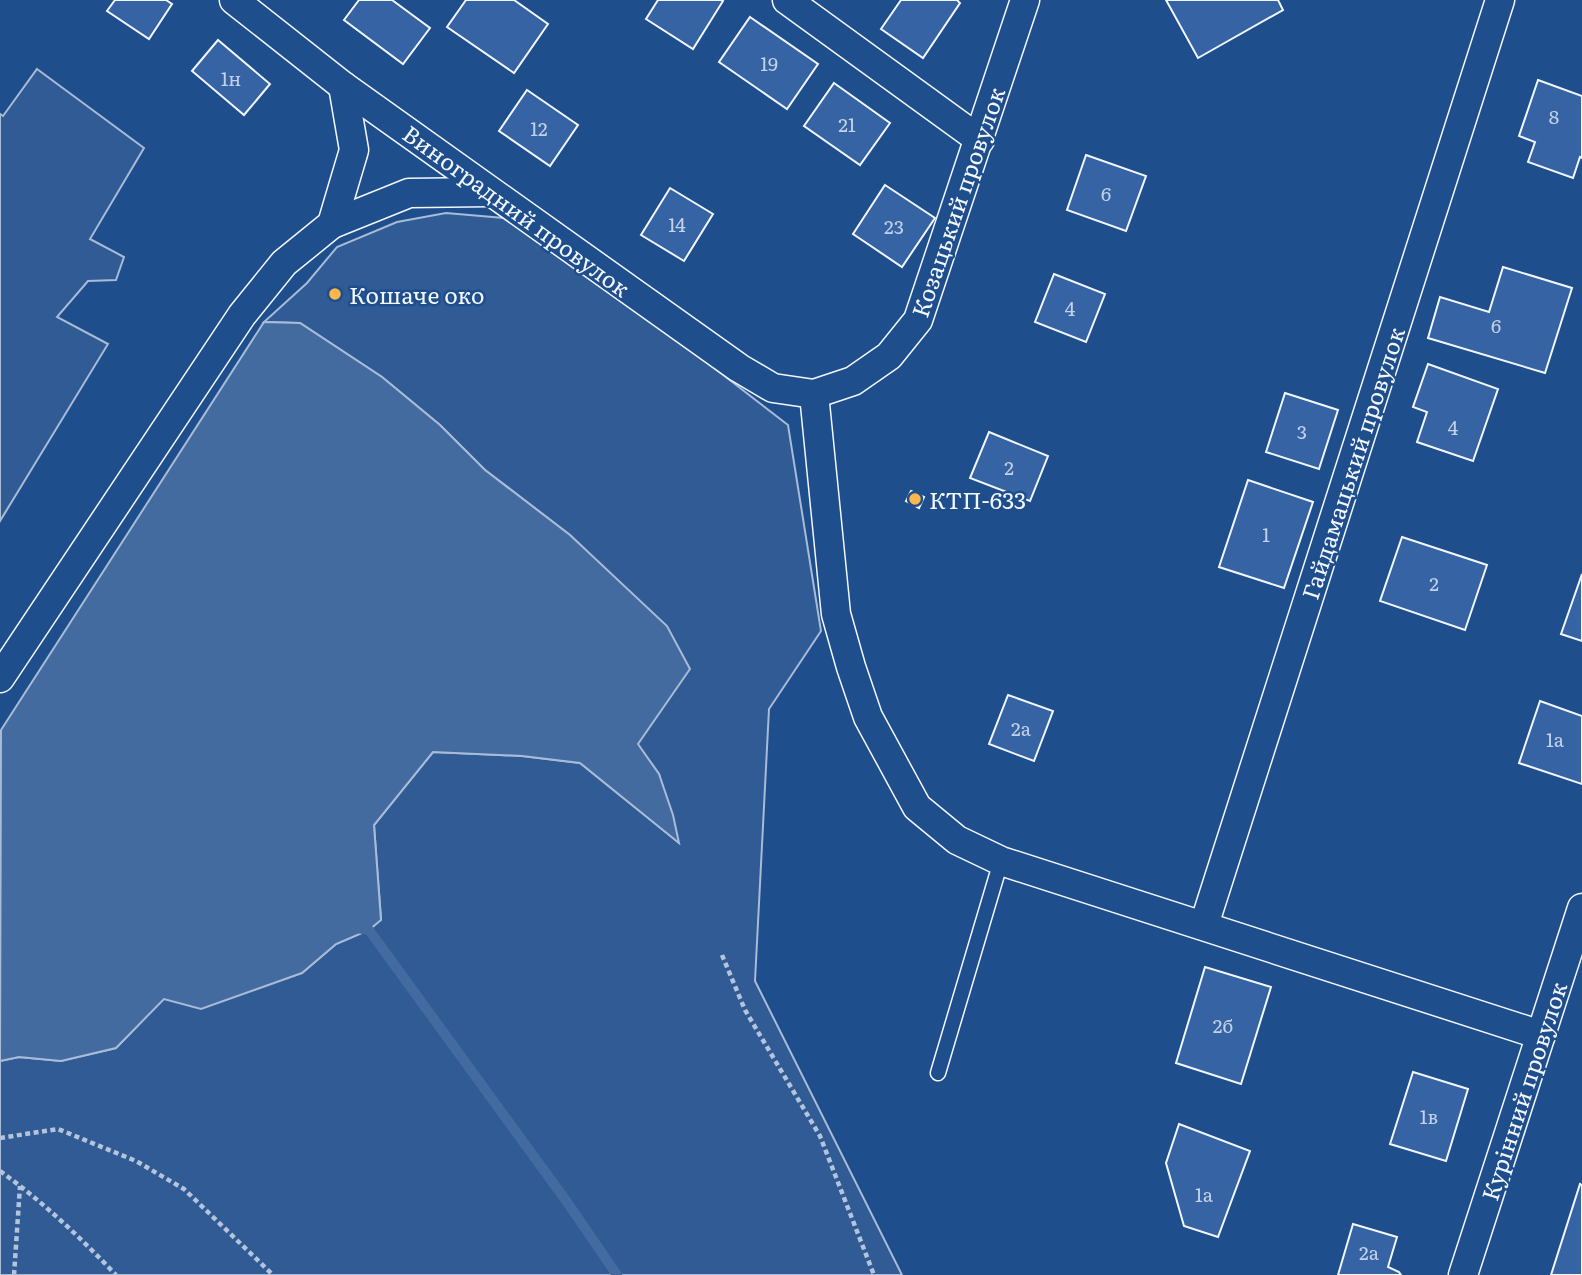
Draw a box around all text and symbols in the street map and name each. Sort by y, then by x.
house number: 19 [760,49,778,77]
house number: 1н [221,64,241,92]
street label: Козацький провулок [902,82,1012,322]
house number: 8 [1549,102,1559,130]
house number: 21 [838,110,856,138]
house number: 12 [530,114,548,142]
street label: Виноградний провулок [396,116,638,304]
house number: 6 [1101,179,1111,207]
house number: 14 [668,210,686,238]
house number: 23 [884,212,904,240]
place label: Кошаче око [349,277,484,311]
marker: Кошаче око [327,286,343,302]
house number: 4 [1065,294,1076,322]
house number: 6 [1491,311,1501,339]
street label: Гайдамацький провулок [1292,322,1412,603]
house number: 4 [1448,413,1459,441]
house number: 3 [1297,417,1307,445]
house number: 2 [1004,453,1014,481]
place label: КТП-633 [929,482,1026,516]
marker: КТП-633 [907,491,923,507]
house number: 1 [1262,520,1270,548]
house number: 2 [1429,569,1439,597]
house number: 2а [1011,714,1032,742]
house number: 1а [1546,725,1565,753]
street label: Курінний провулок [1472,977,1575,1205]
house number: 2б [1213,1011,1233,1039]
house number: 1в [1420,1102,1438,1130]
house number: 1а [1195,1180,1214,1208]
house number: 2а [1359,1238,1380,1266]

